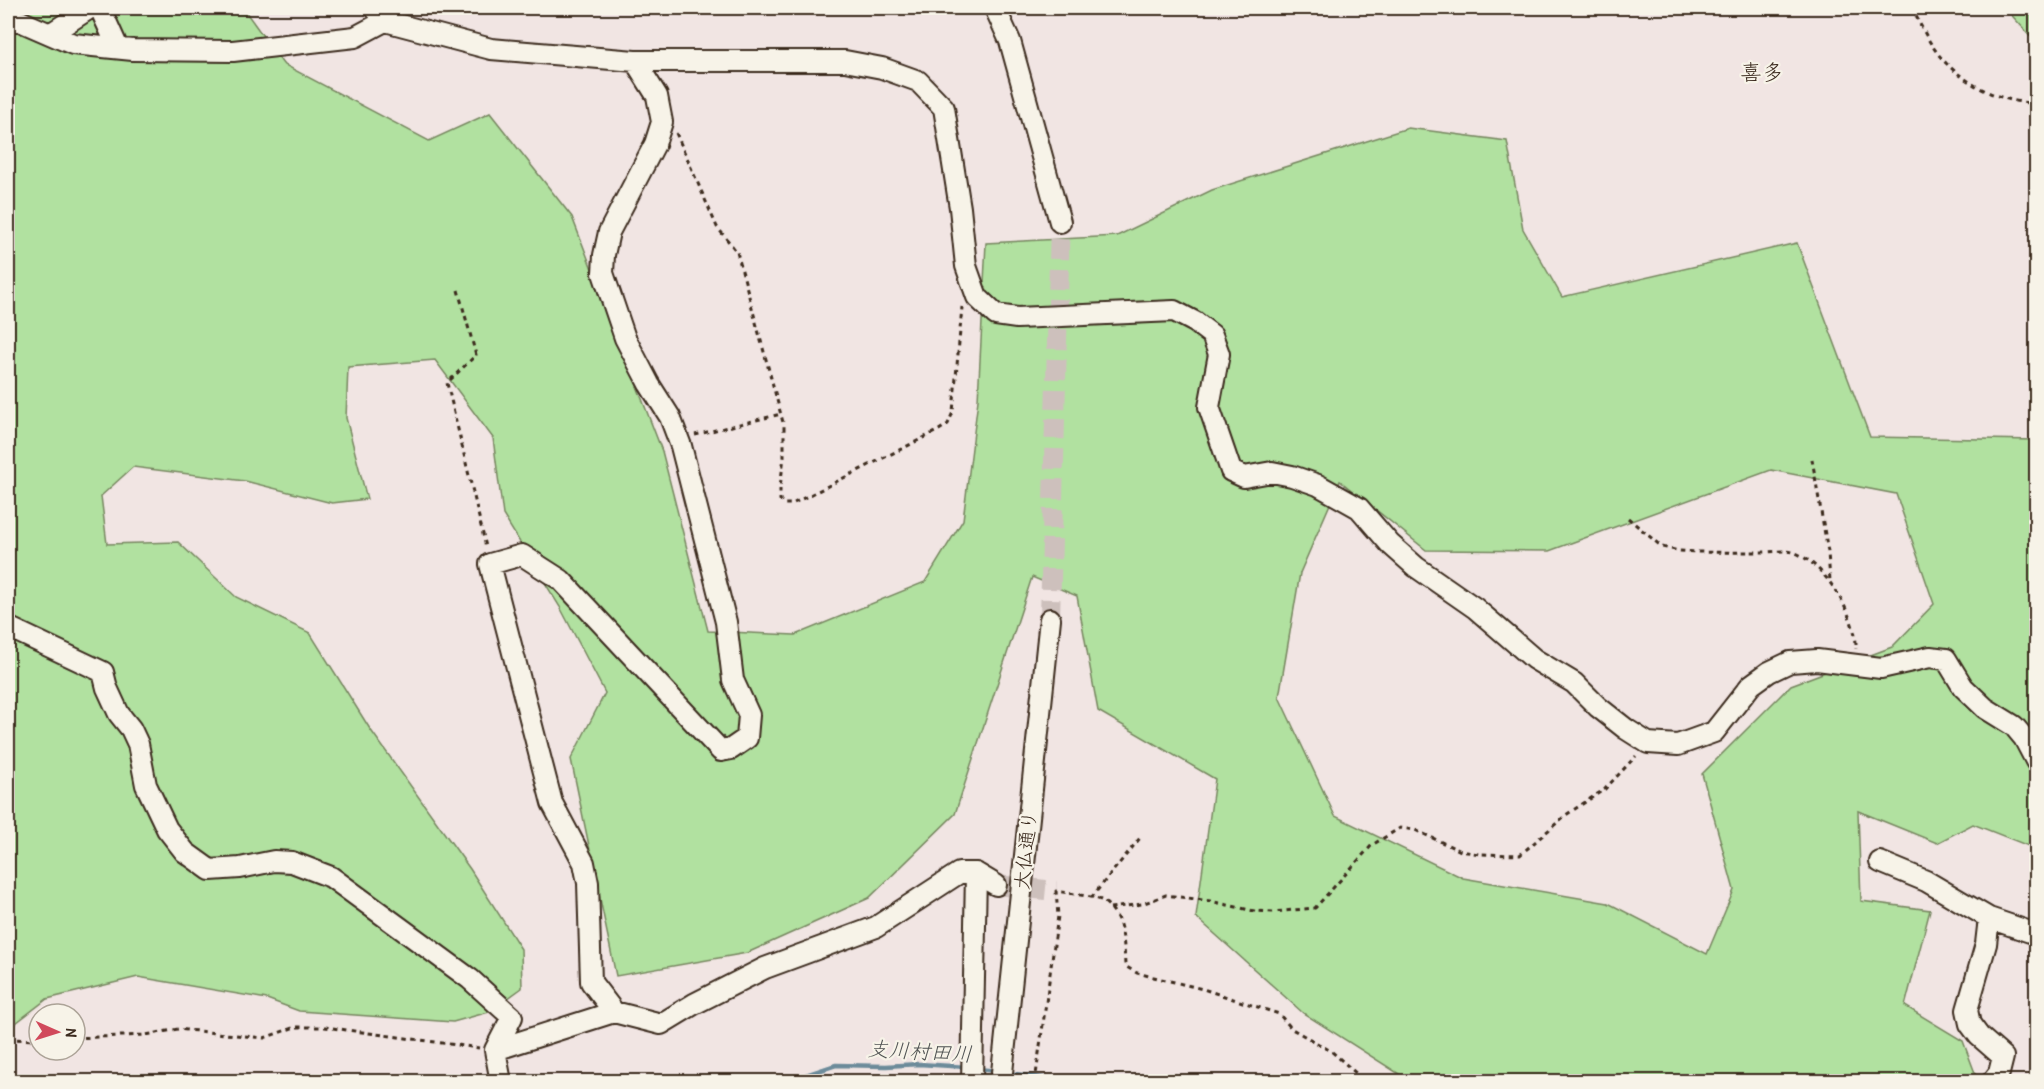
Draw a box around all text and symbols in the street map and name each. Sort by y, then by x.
district label: 喜多 [1740,57,1784,87]
street label: 大仏通り [1007,809,1043,891]
north arrow [27,1002,87,1062]
text: N [61,1028,83,1038]
water label: 支川村田川 [867,1034,973,1068]

